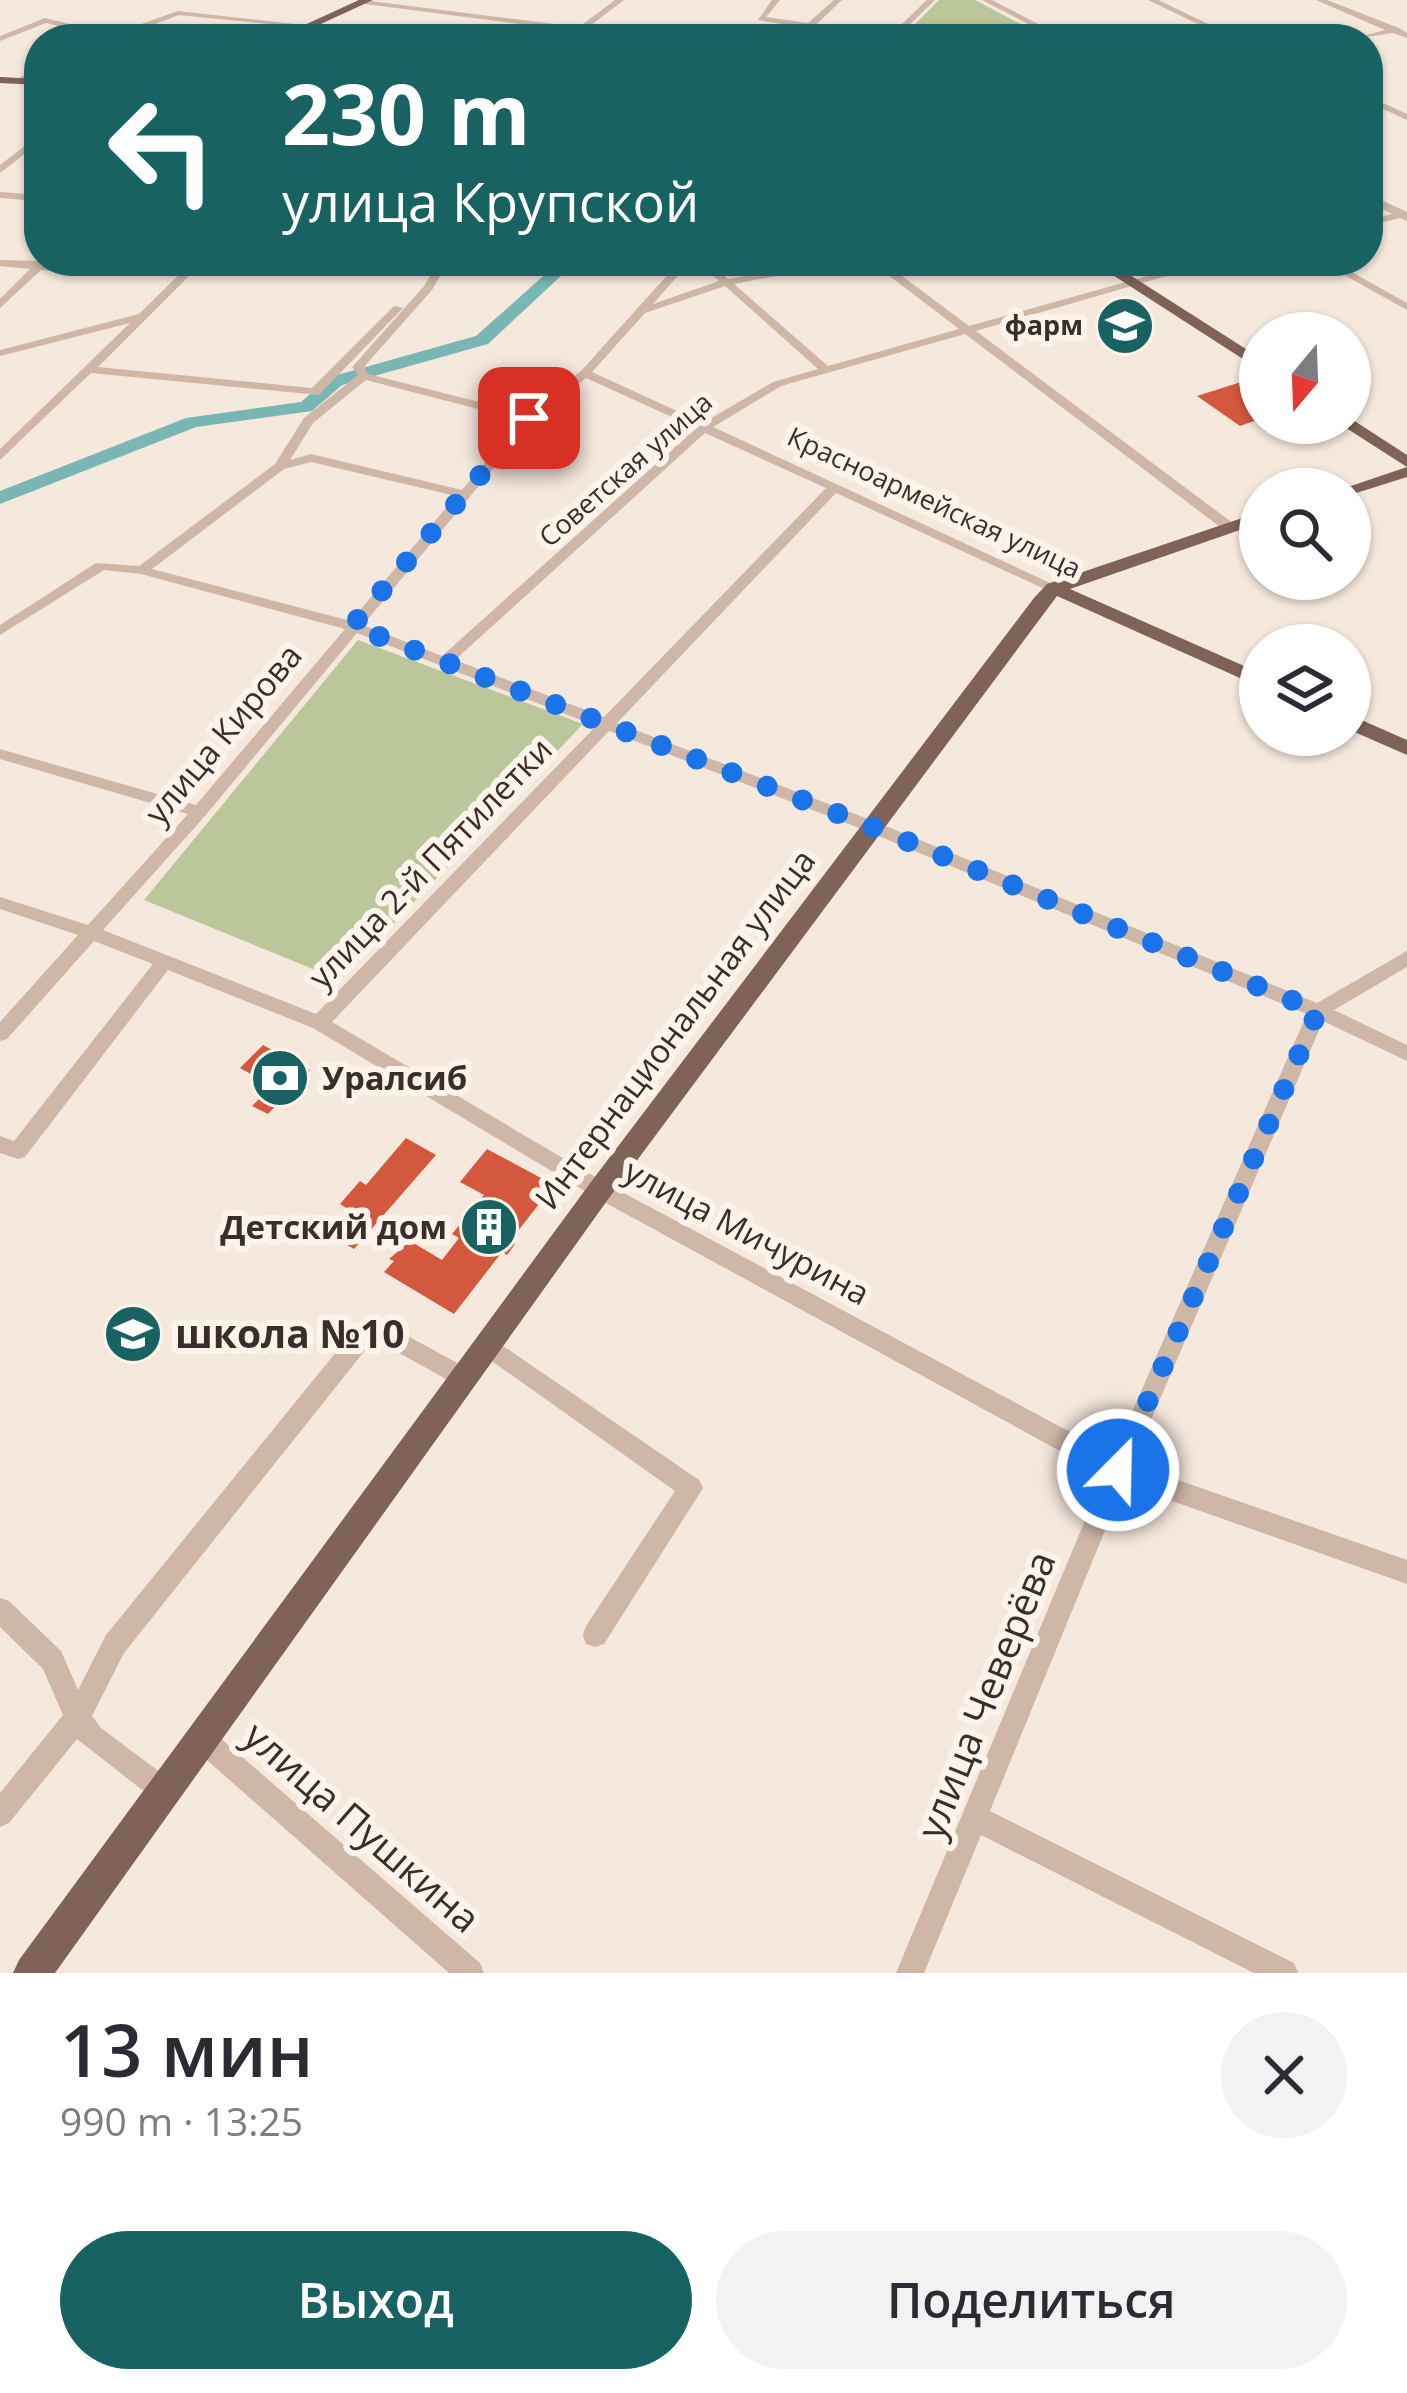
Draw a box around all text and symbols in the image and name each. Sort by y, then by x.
text: 230 m [282,55,530,170]
icon: left [84,72,240,228]
text: улица Крупской [282,164,699,238]
school or university icon: фарм [1094,295,1156,357]
place label: фарм [1005,306,1083,343]
north arrow [1239,312,1371,444]
map controls [1239,312,1371,756]
pin [478,367,580,469]
street label: Советская улица [530,383,720,555]
icon: arrive [496,385,562,451]
street label: Красноармейская улица [782,417,1087,586]
button: search [1239,468,1371,600]
button: layers [1239,624,1371,756]
street label: улица Кирова [134,634,311,833]
street label: улица 2-й Пятилетки [298,727,561,998]
street label: Интернациональная улица [524,839,825,1218]
bank icon: Уралсиб [249,1047,311,1109]
place label: Уралсиб [322,1055,467,1100]
street label: улица Мичурина [617,1148,878,1315]
building icon: Детский дом [458,1196,520,1258]
place label: Детский дом [220,1204,447,1249]
school or university icon: школа №10 [102,1303,164,1365]
place label: школа №10 [175,1306,405,1359]
position arrow [1055,1407,1181,1533]
street label: улица Чеверёва [903,1543,1066,1846]
street label: улица Пушкина [234,1709,492,1943]
text: 13 мин [60,2000,313,2098]
button: close [1221,2012,1347,2138]
text: 990 m · 13:25 [60,2094,303,2147]
button: Выход [60,2231,692,2369]
button: Поделиться [716,2231,1347,2369]

